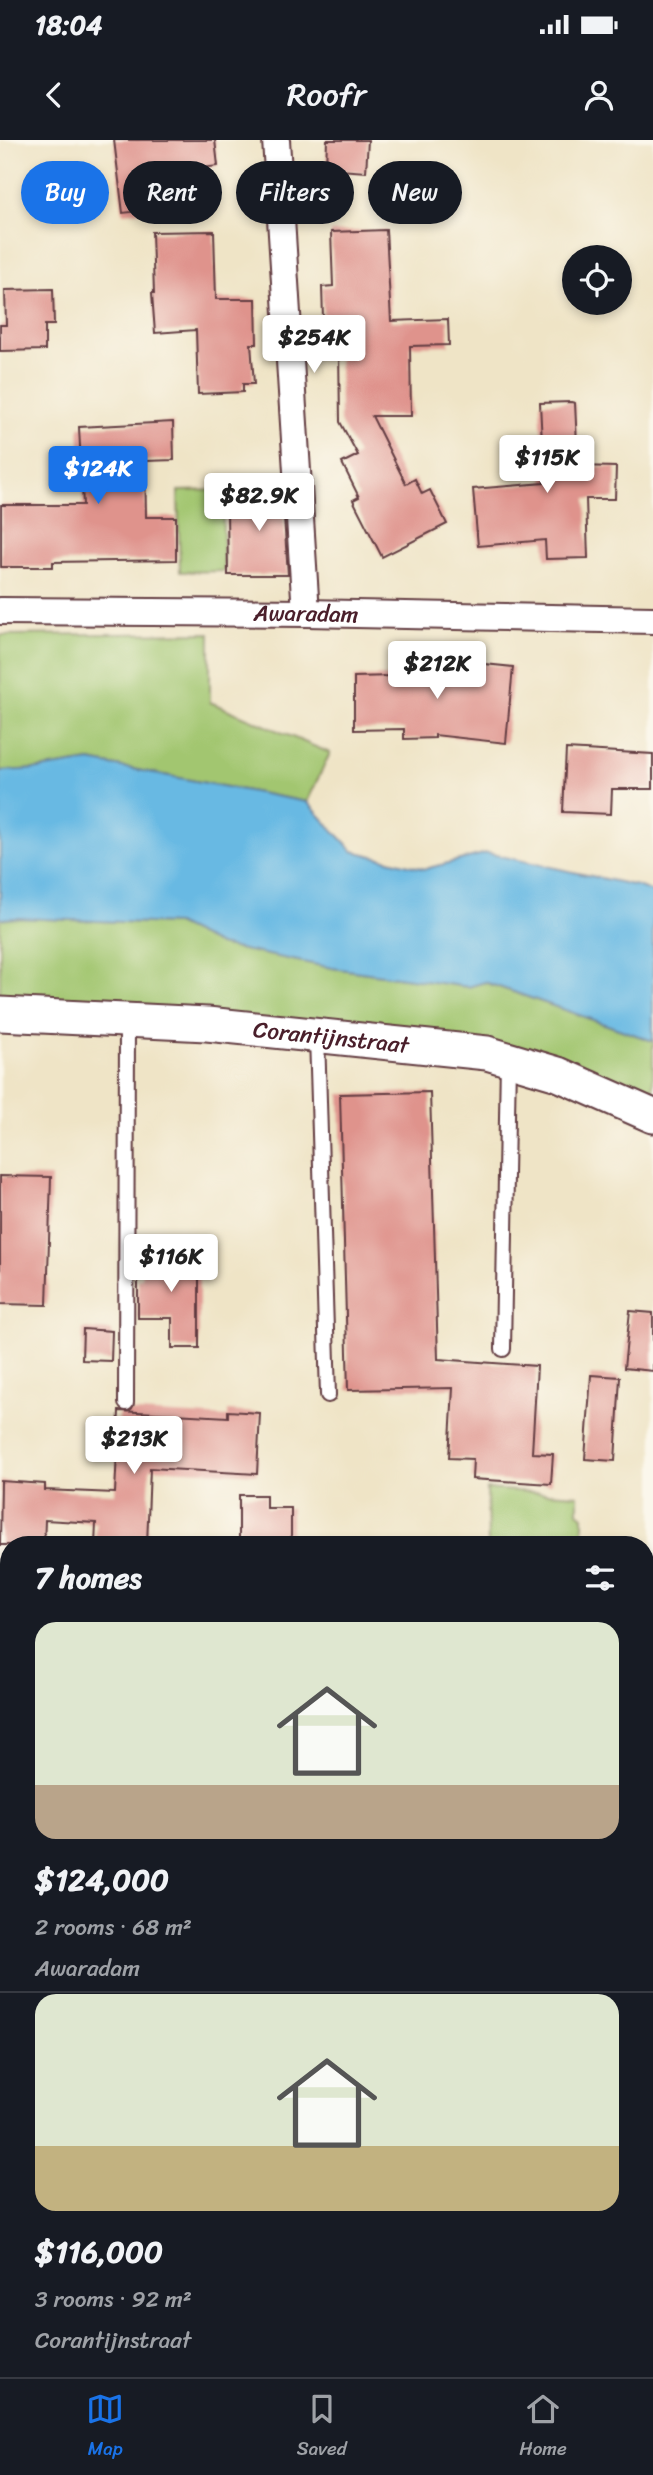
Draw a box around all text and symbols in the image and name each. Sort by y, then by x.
text: 18:04 [35,2,102,48]
text: Roofr [287,66,366,123]
icon: back [35,76,73,114]
icon: person [580,76,618,114]
chip: Buy [21,161,109,224]
chip: Rent [123,161,222,224]
chip: Filters [236,161,354,224]
chip: New [368,161,462,224]
map controls [562,245,632,315]
button: locate [562,245,632,315]
pin: $254K [265,316,363,375]
text: $254K [278,317,350,358]
pin: $115K [498,436,596,495]
text: $115K [515,437,579,478]
pin: $124K [49,446,147,506]
text: $124K [65,448,131,489]
pin: $82.9K [202,474,316,533]
text: $82.9K [220,475,298,516]
street label: Awaradam [252,592,359,635]
pin: $212K [388,642,486,701]
text: $212K [404,643,470,684]
street label: Corantijnstraat [251,1008,413,1065]
pin: $116K [122,1234,220,1294]
text: $116K [140,1236,202,1277]
pin: $213K [85,1416,183,1476]
text: $213K [101,1418,167,1459]
text: 7 homes [35,1551,142,1605]
icon: filters [581,1559,619,1597]
icon: home [264,1668,390,1794]
text: $124,000 [35,1853,169,1907]
text: 2 rooms · 68 m² [35,1907,192,1948]
text: Awaradam [35,1948,140,1989]
icon: home [264,2040,390,2166]
text: $116,000 [35,2225,163,2279]
text: 3 rooms · 92 m² [35,2279,192,2320]
text: Corantijnstraat [35,2320,191,2361]
tab: Map [86,2390,124,2465]
tab: Saved [297,2390,347,2465]
tab: Home [519,2390,567,2465]

